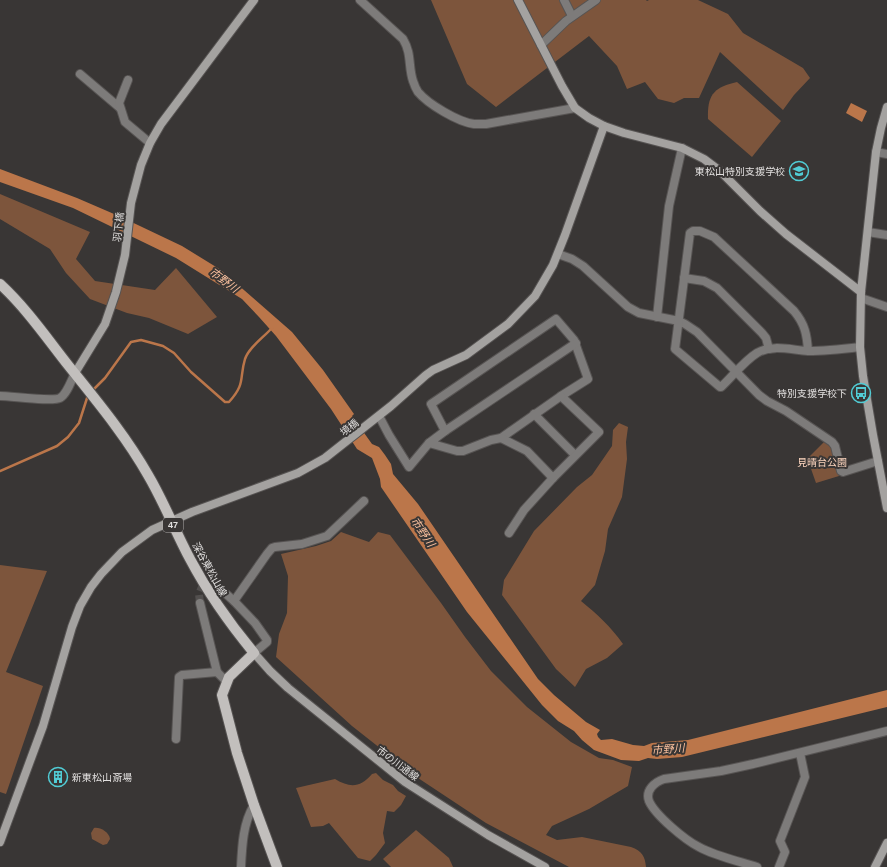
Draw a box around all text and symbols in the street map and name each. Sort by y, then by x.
school or university icon: 東松山特別支援学校 [788,160,810,182]
place label: 東松山特別支援学校 [695,166,785,177]
street label: 羽下橋 [111,212,126,243]
water label: 市野川 [207,265,242,295]
bus stop icon: 特別支援学校下 [850,382,872,404]
place label: 特別支援学校下 [777,388,847,399]
street label: 境橋 [338,417,361,438]
park label: 見晴台公園 [797,457,847,468]
water label: 市野川 [409,515,438,550]
road number: 47 [163,518,183,532]
street label: 深谷東松山線 [190,540,229,598]
water label: 市野川 [651,742,686,756]
street label: 市の川通線 [374,744,421,783]
building icon: 新東松山斎場 [47,766,69,788]
place label: 新東松山斎場 [72,772,132,783]

